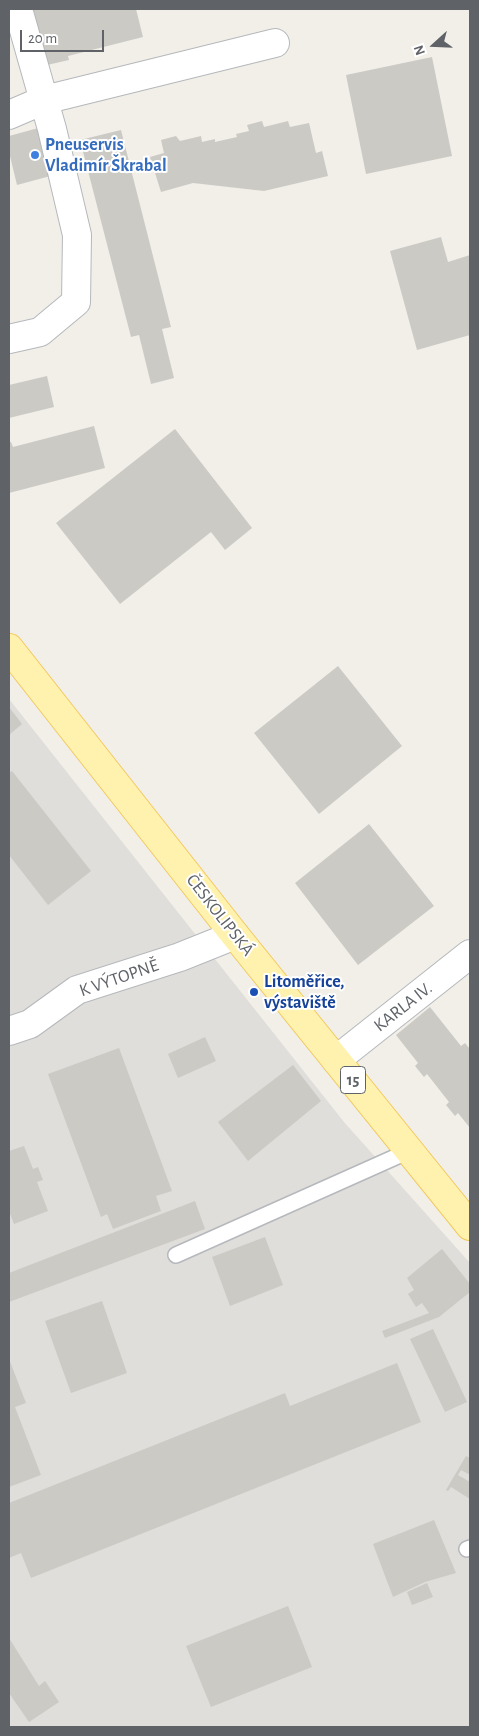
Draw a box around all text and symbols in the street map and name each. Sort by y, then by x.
scale bar [22,20,106,52]
north arrow [409,20,459,70]
text: 20 m [28,31,57,46]
text: N [412,43,428,57]
place label: Pneuservis Vladimír Škrabal [45,134,167,176]
marker: Pneuservis Vladimír Škrabal [29,149,41,161]
street label: ČESKOLIPSKÁ [181,870,259,960]
street label: K VÝTOPNĚ [77,954,161,1002]
place label: Litoměřice, výstaviště [264,971,344,1014]
street label: KARLA IV. [369,977,437,1037]
marker: Litoměřice, výstaviště [248,986,260,998]
road number: 15 [340,1066,366,1094]

